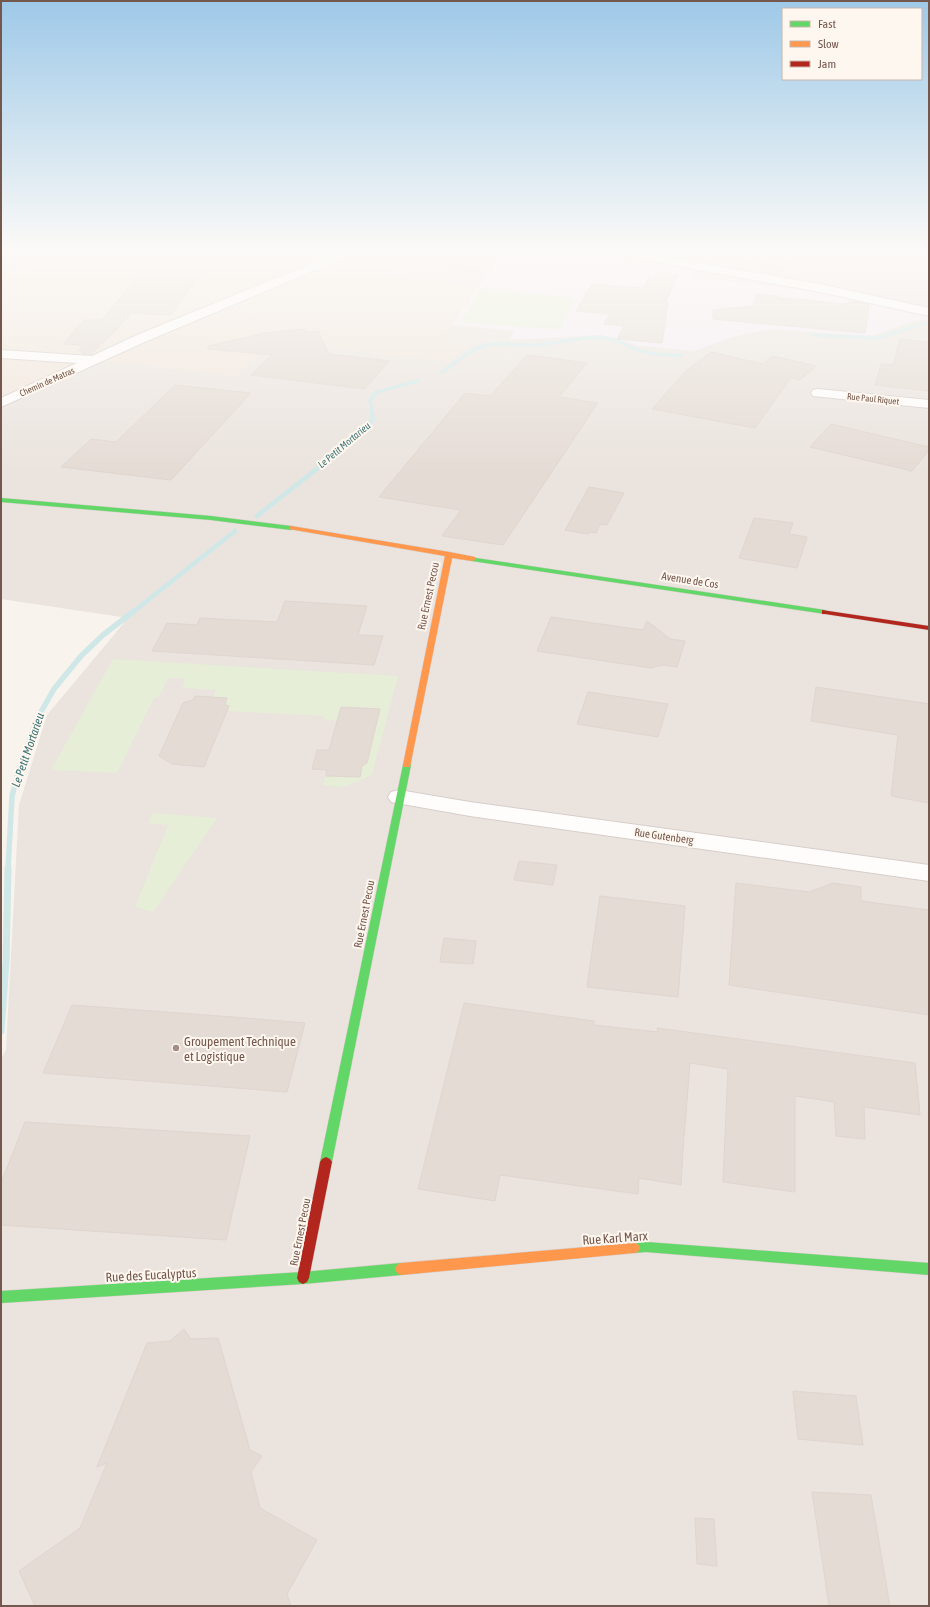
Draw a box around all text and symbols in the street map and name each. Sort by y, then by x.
legend [782,8,922,80]
text: Fast [818,17,836,31]
text: Slow [818,37,839,51]
text: Jam [818,57,836,71]
street label: Chemin de Matras [18,365,76,399]
street label: Rue Paul Riquet [846,391,900,407]
water label: Le Petit Mortarieu [316,420,373,470]
street label: Rue Ernest Pecou [415,561,441,631]
street label: Avenue de Cos [661,570,720,590]
water label: Le Petit Mortarieu [9,711,47,789]
street label: Rue Gutenberg [634,826,695,846]
street label: Rue Ernest Pecou [352,879,376,949]
place label: Groupement Technique et Logistique [184,1034,296,1064]
marker: Groupement Technique et Logistique [171,1043,181,1053]
street label: Rue Ernest Pecou [288,1197,312,1267]
street label: Rue Karl Marx [582,1228,649,1248]
street label: Rue des Eucalyptus [105,1265,197,1285]

